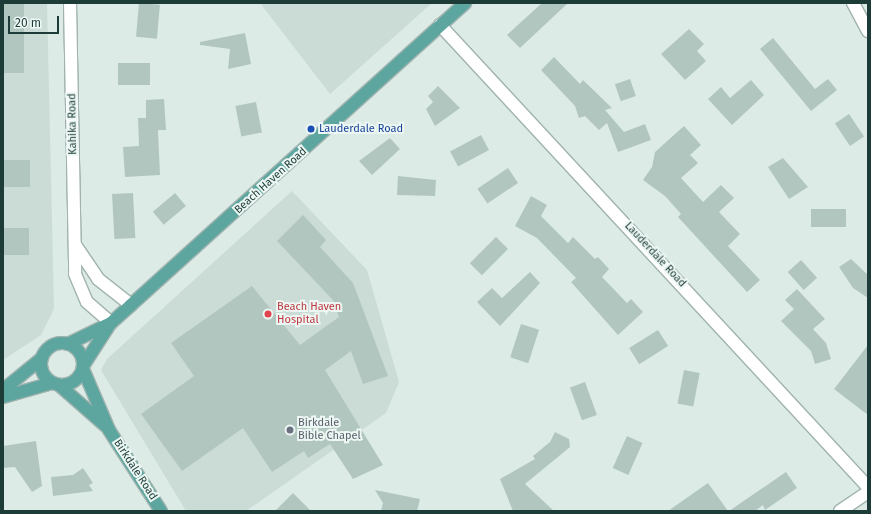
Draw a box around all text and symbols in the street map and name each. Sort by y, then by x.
scale bar [10,8,61,34]
text: 20 m [15,16,41,30]
street label: Kahika Road [66,93,80,155]
place label: Lauderdale Road [319,122,403,136]
marker: Lauderdale Road [306,124,316,134]
street label: Beach Haven Road [232,145,310,217]
street label: Lauderdale Road [621,220,689,290]
place label: Beach Haven Hospital [277,301,341,327]
marker: Beach Haven Hospital [262,308,274,320]
place label: Birkdale Bible Chapel [298,417,361,443]
marker: Birkdale Bible Chapel [285,425,295,435]
street label: Birkdale Road [111,437,159,503]

